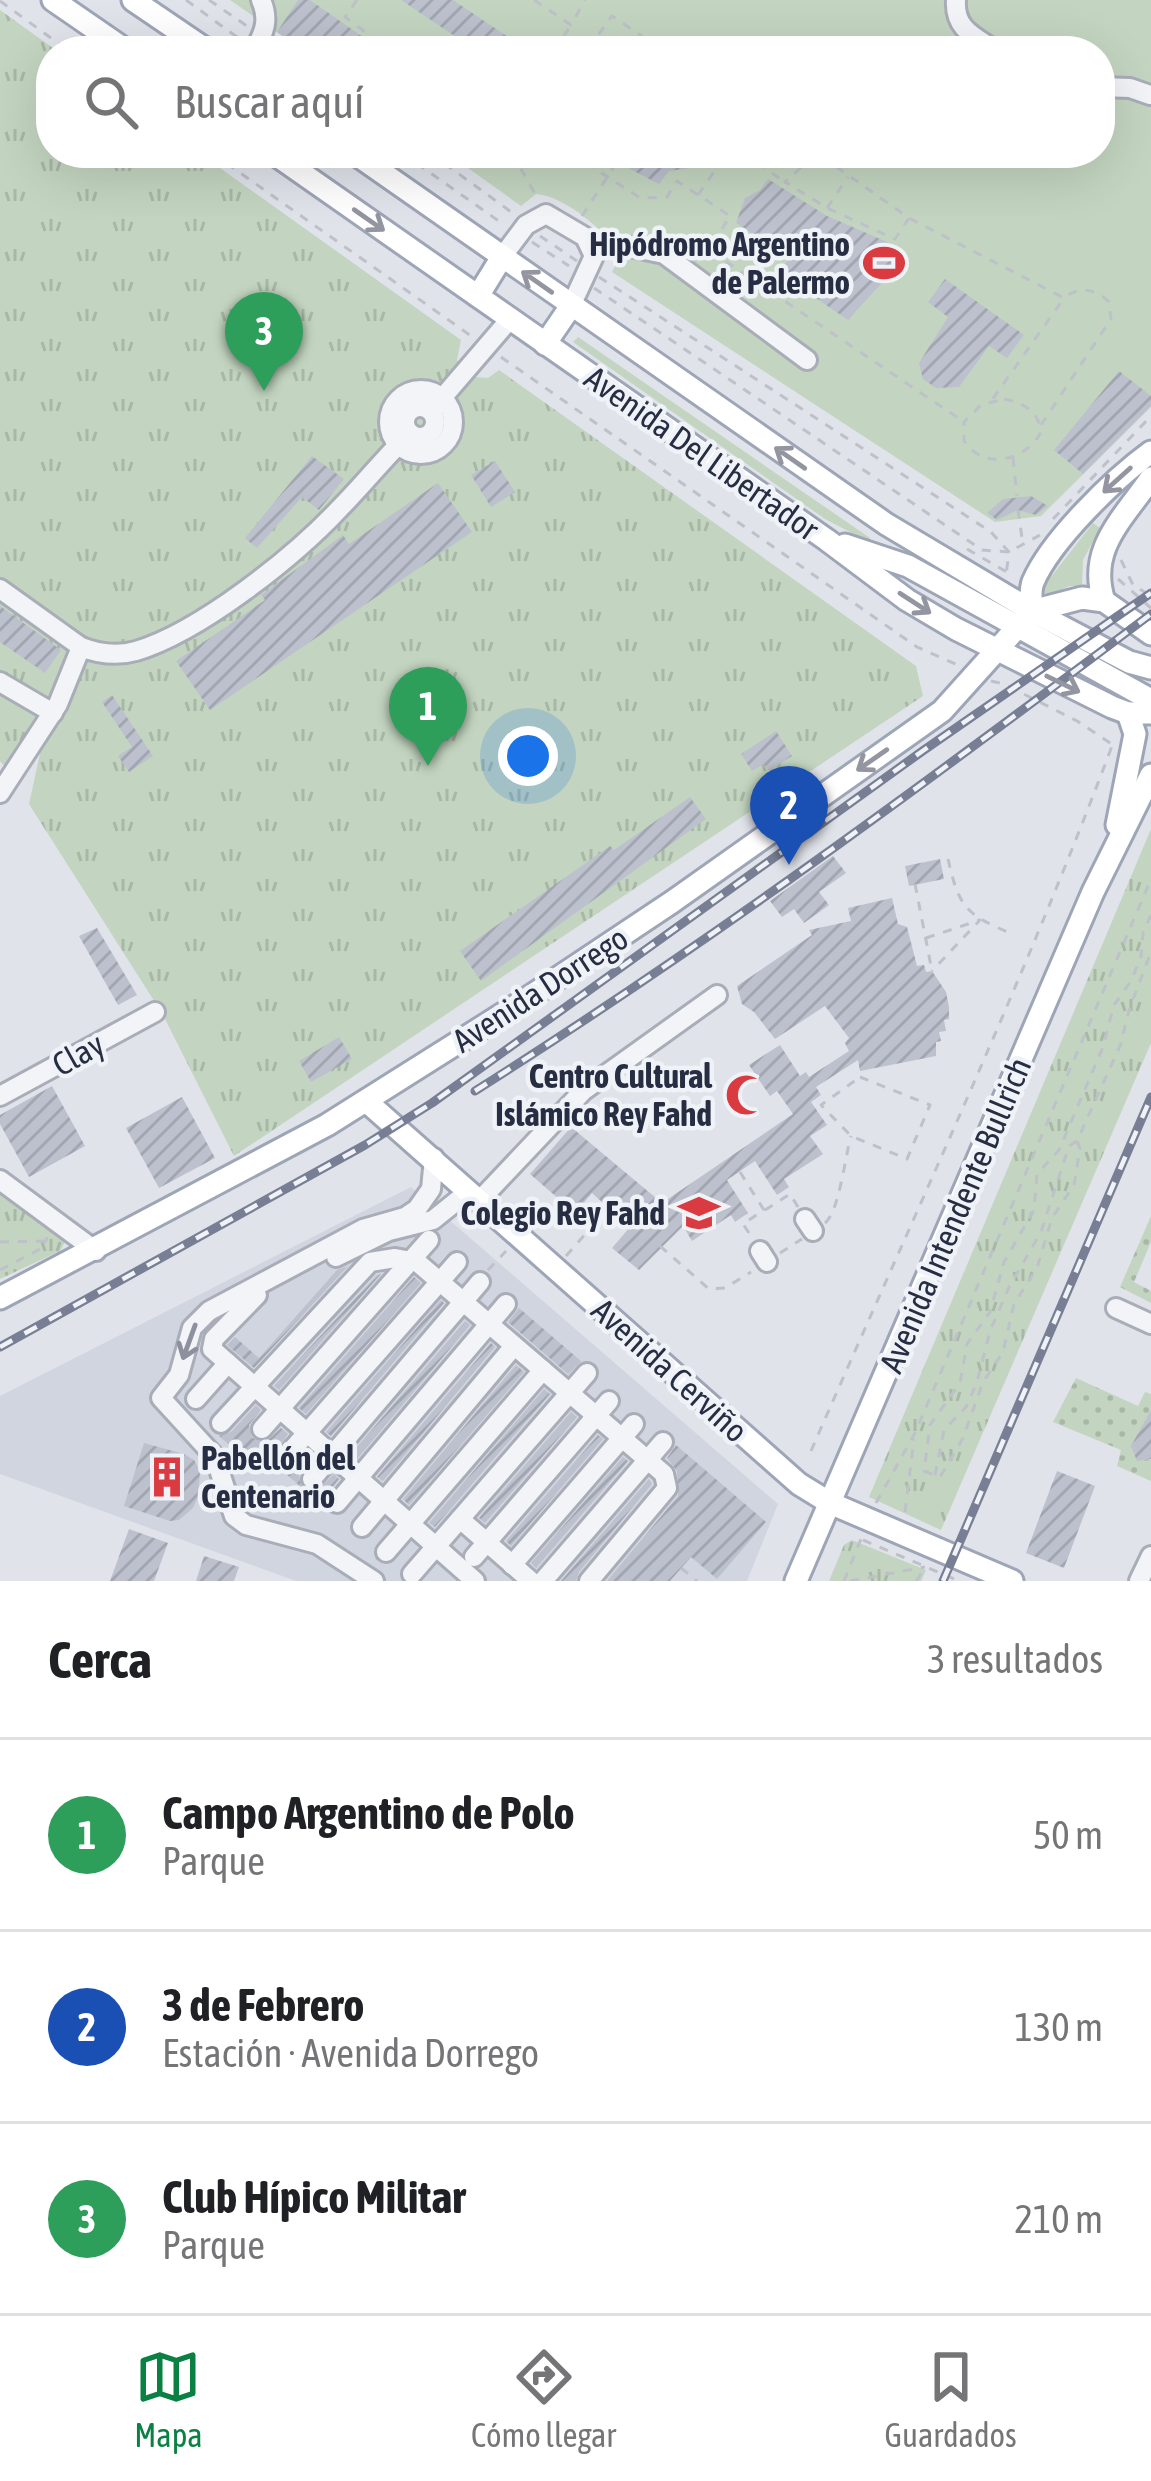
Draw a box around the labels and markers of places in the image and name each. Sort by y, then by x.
place label: Hipódromo Argentino de Palermo [589,225,850,301]
sports icon: Hipódromo Argentino de Palermo [861,240,907,286]
pin: 3 [225,292,303,391]
pin: 1 [389,667,467,766]
pin: 2 [750,766,828,865]
place label: Centro Cultural Islámico Rey Fahd [495,1057,713,1133]
mosque icon: Centro Cultural Islámico Rey Fahd [723,1072,769,1118]
school or university icon: Colegio Rey Fahd [676,1190,722,1236]
place label: Colegio Rey Fahd [461,1194,665,1232]
place label: Pabellón del Centenario [201,1439,356,1515]
building icon: Pabellón del Centenario [144,1454,190,1500]

